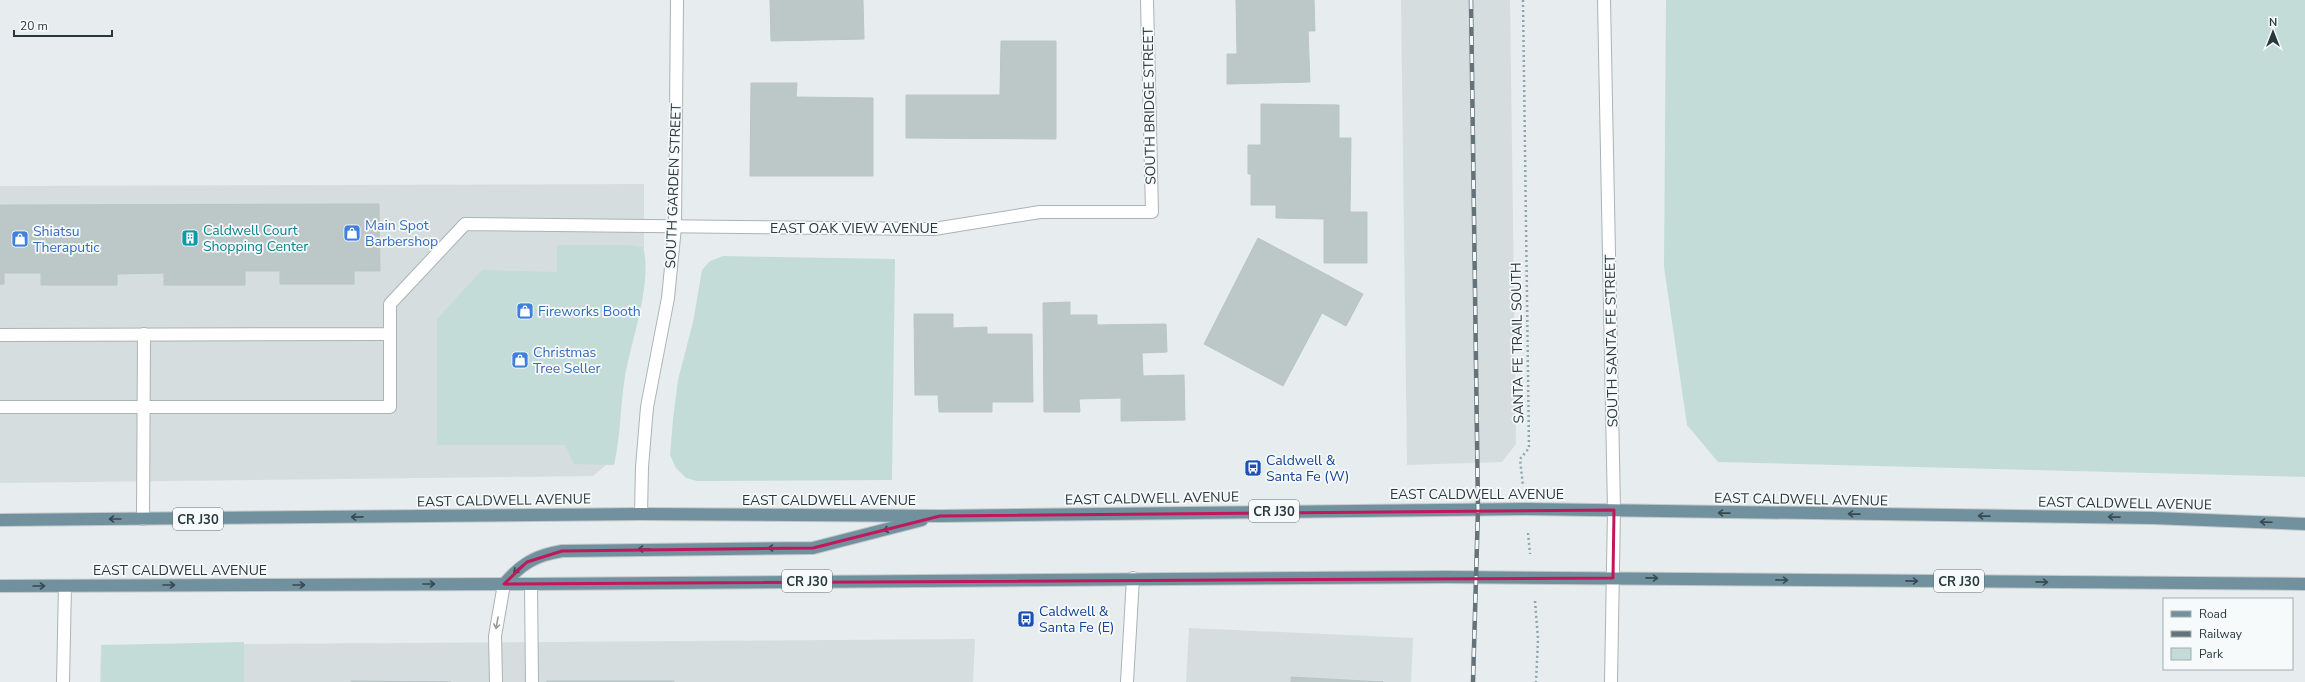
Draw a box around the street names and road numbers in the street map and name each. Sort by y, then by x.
street label: SOUTH BRIDGE STREET [1139,26,1160,185]
street label: SOUTH GARDEN STREET [661,103,686,269]
street label: EAST OAK VIEW AVENUE [770,219,938,238]
street label: SOUTH SANTA FE STREET [1600,254,1623,428]
street label: SANTA FE TRAIL SOUTH [1507,262,1528,424]
street label: EAST CALDWELL AVENUE [1390,485,1564,504]
street label: EAST CALDWELL AVENUE [1065,487,1239,510]
street label: EAST CALDWELL AVENUE [1714,488,1888,511]
street label: EAST CALDWELL AVENUE [417,489,591,512]
street label: EAST CALDWELL AVENUE [742,491,916,510]
street label: EAST CALDWELL AVENUE [2038,492,2212,515]
road number: CR J30 [1249,500,1299,522]
road number: CR J30 [173,508,223,530]
street label: EAST CALDWELL AVENUE [93,561,267,580]
road number: CR J30 [782,570,832,592]
road number: CR J30 [1934,570,1984,592]

